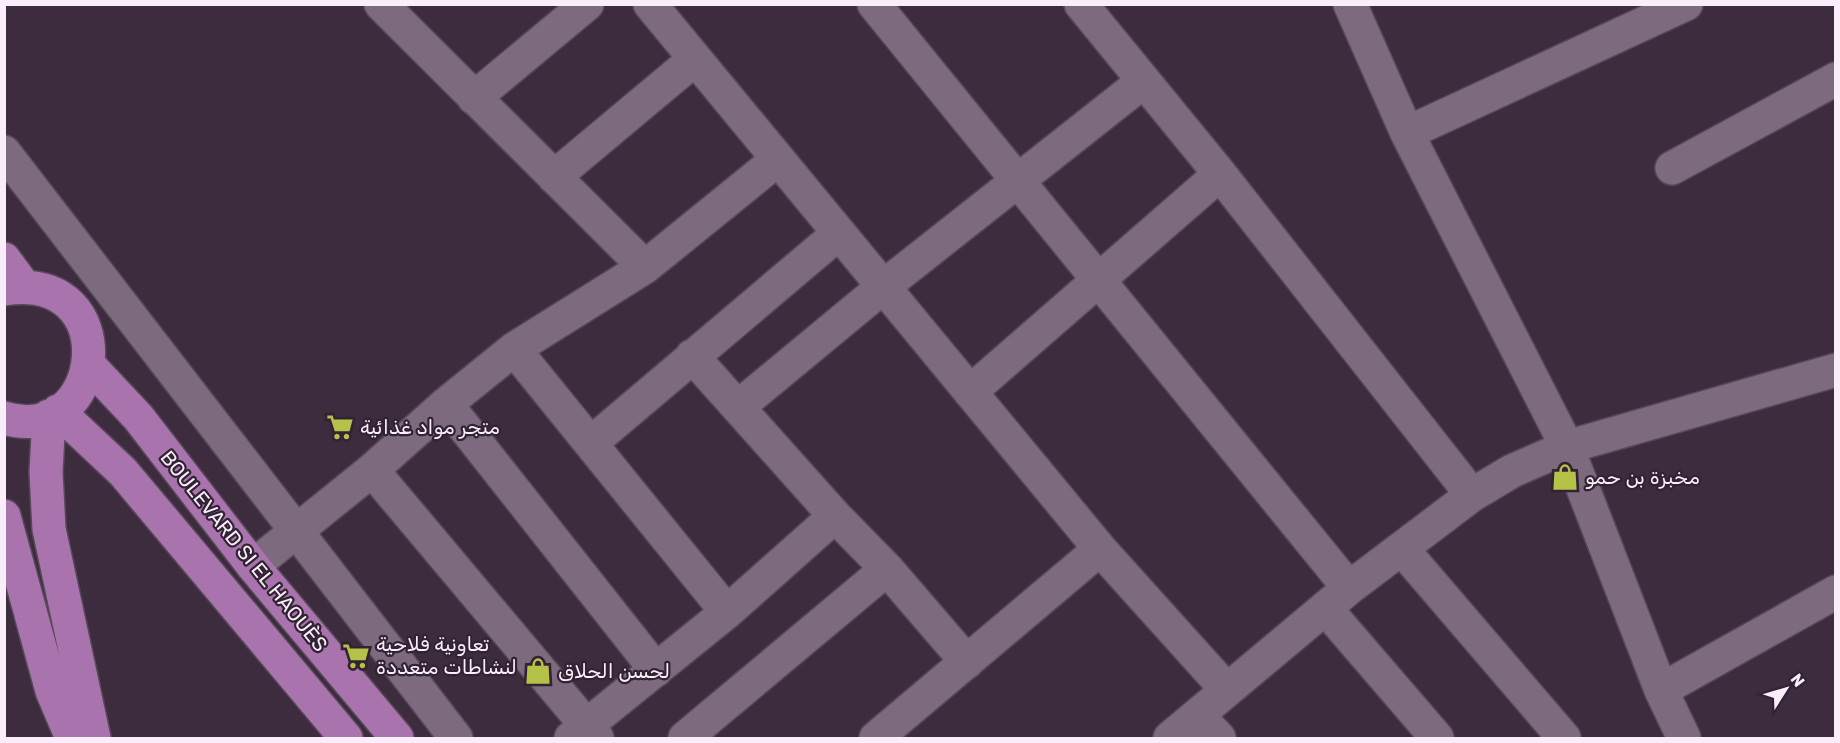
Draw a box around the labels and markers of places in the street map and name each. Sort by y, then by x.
supermarket icon: متجر مواد غذائية [325,412,355,442]
place label: متجر مواد غذائية [360,415,500,439]
shop icon: مخبزة بن حمو [1550,462,1580,492]
place label: مخبزة بن حمو [1585,465,1700,489]
place label: تعاونية فلاحية لنشاطات متعددة [376,632,517,679]
supermarket icon: تعاونية فلاحية لنشاطات متعددة [341,641,371,671]
shop icon: لحسن الحلاق [523,656,553,686]
place label: لحسن الحلاق [558,659,670,683]

